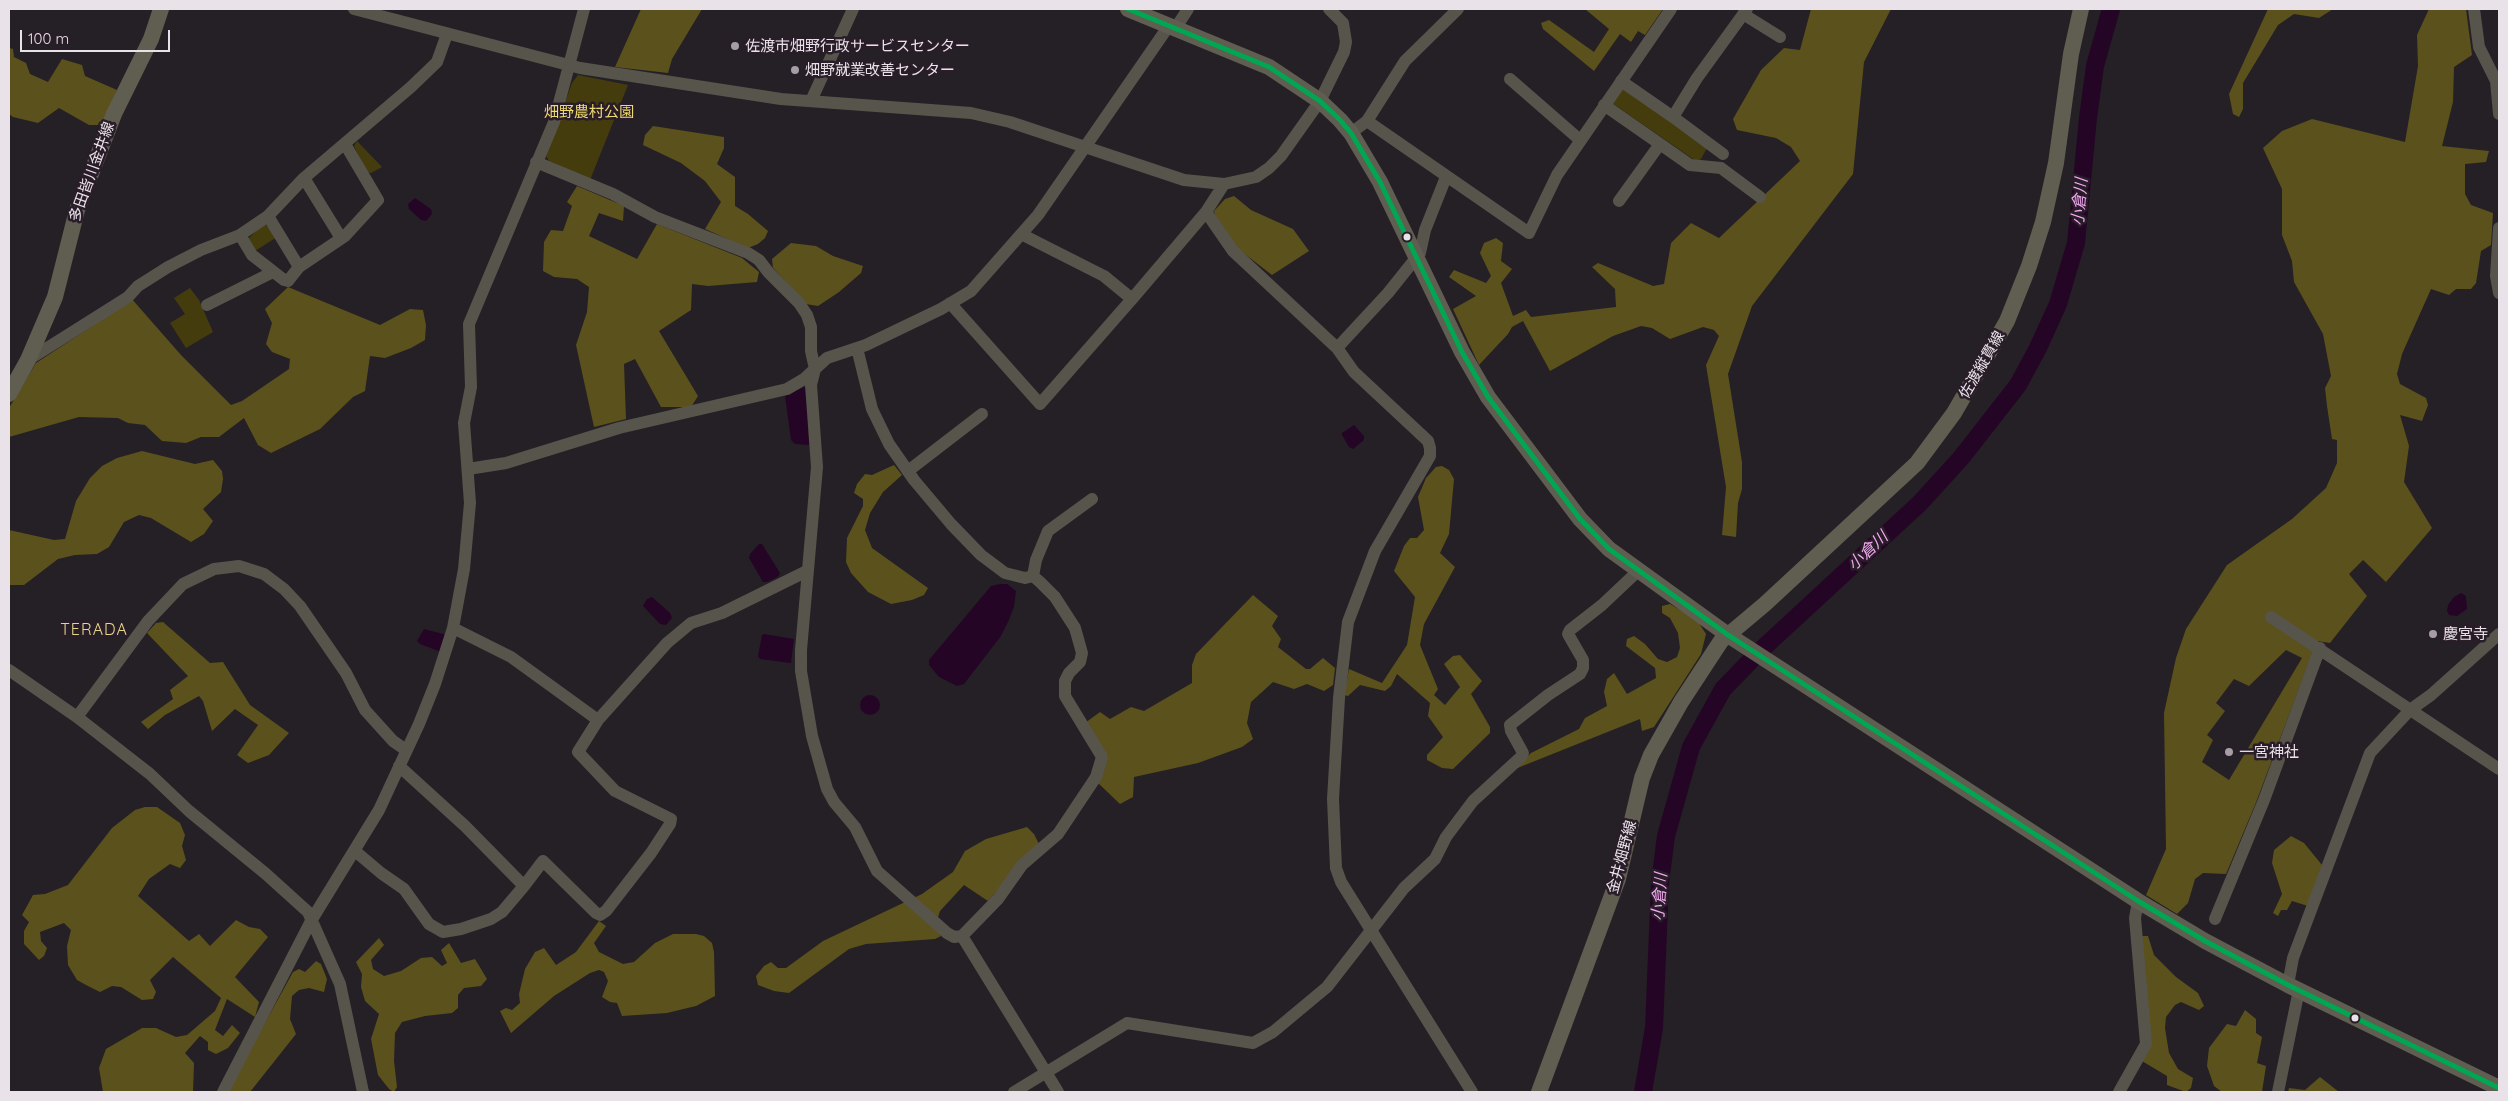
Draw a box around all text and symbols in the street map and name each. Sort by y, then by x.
scale bar [22,20,172,52]
text: 100 m [28,29,69,48]
place label: 佐渡市畑野行政サービスセンター [745,37,970,55]
marker: 佐渡市畑野行政サービスセンター [729,40,741,52]
place label: 畑野就業改善センター [805,61,955,79]
marker: 畑野就業改善センター [789,64,801,76]
park label: 畑野農村公園 [544,103,634,121]
street label: 多田皆川金井線 [66,120,118,224]
water label: 小倉川 [2068,177,2092,227]
unlabelled marker [1402,232,1412,242]
street label: 佐渡縦貫線 [1955,328,2009,402]
water label: 小倉川 [1844,528,1892,574]
district label: TERADA [59,620,129,640]
place label: 慶宮寺 [2443,625,2488,643]
marker: 慶宮寺 [2427,628,2439,640]
place label: 一宮神社 [2239,743,2299,761]
marker: 一宮神社 [2223,746,2235,758]
street label: 金井畑野線 [1604,818,1640,896]
water label: 小倉川 [1649,872,1671,922]
unlabelled marker [2350,1013,2360,1023]

